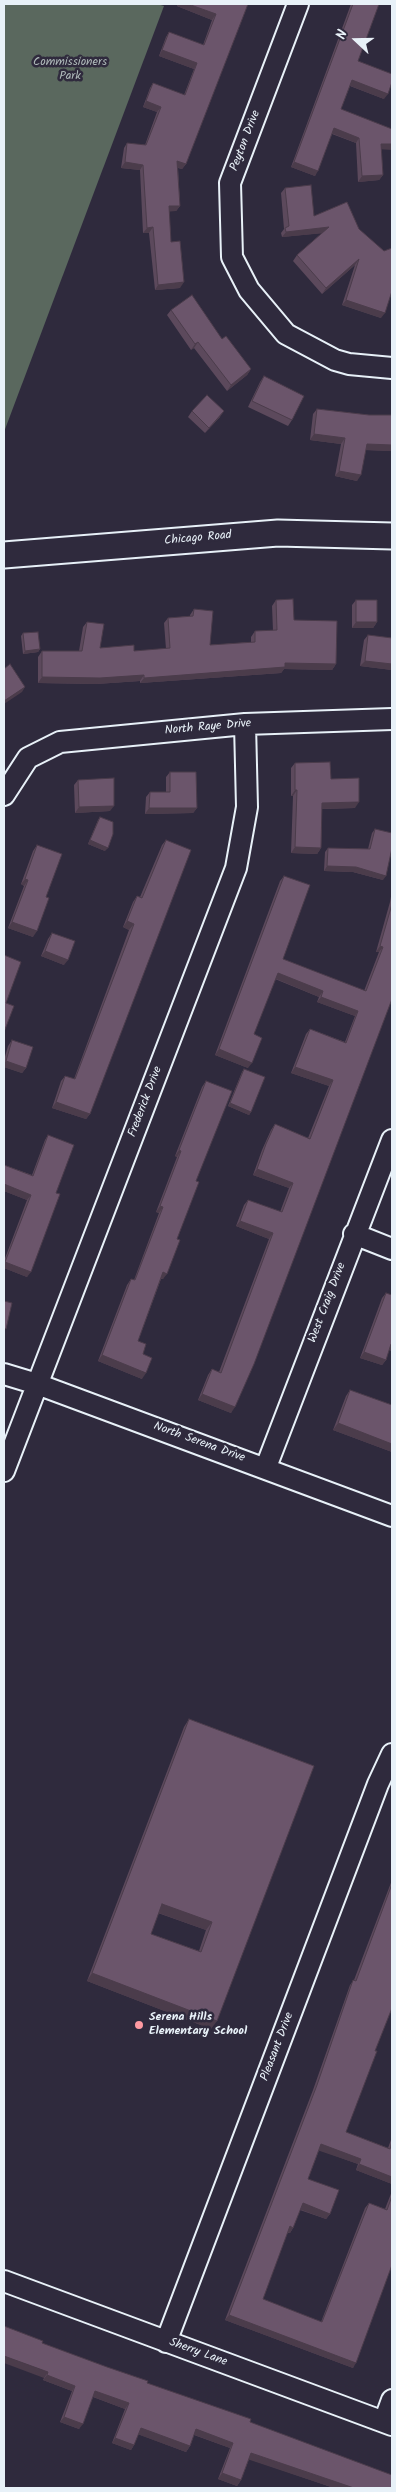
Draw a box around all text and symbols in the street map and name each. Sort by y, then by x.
north arrow [331,15,381,65]
text: N [330,27,354,43]
park label: Commissioners Park [33,56,107,84]
street label: Peyton Drive [228,109,264,173]
street label: Chicago Road [164,529,232,549]
street label: North Raye Drive [164,717,252,739]
street label: Frederick Drive [126,1065,166,1139]
street label: West Craig Drive [306,1261,350,1345]
street label: North Serena Drive [151,1420,247,1466]
place label: Serena Hills Elementary School [149,2011,247,2039]
street label: Pleasant Drive [258,2011,298,2083]
marker: Serena Hills Elementary School [133,2019,145,2031]
street label: Sherry Lane [167,2336,229,2370]

